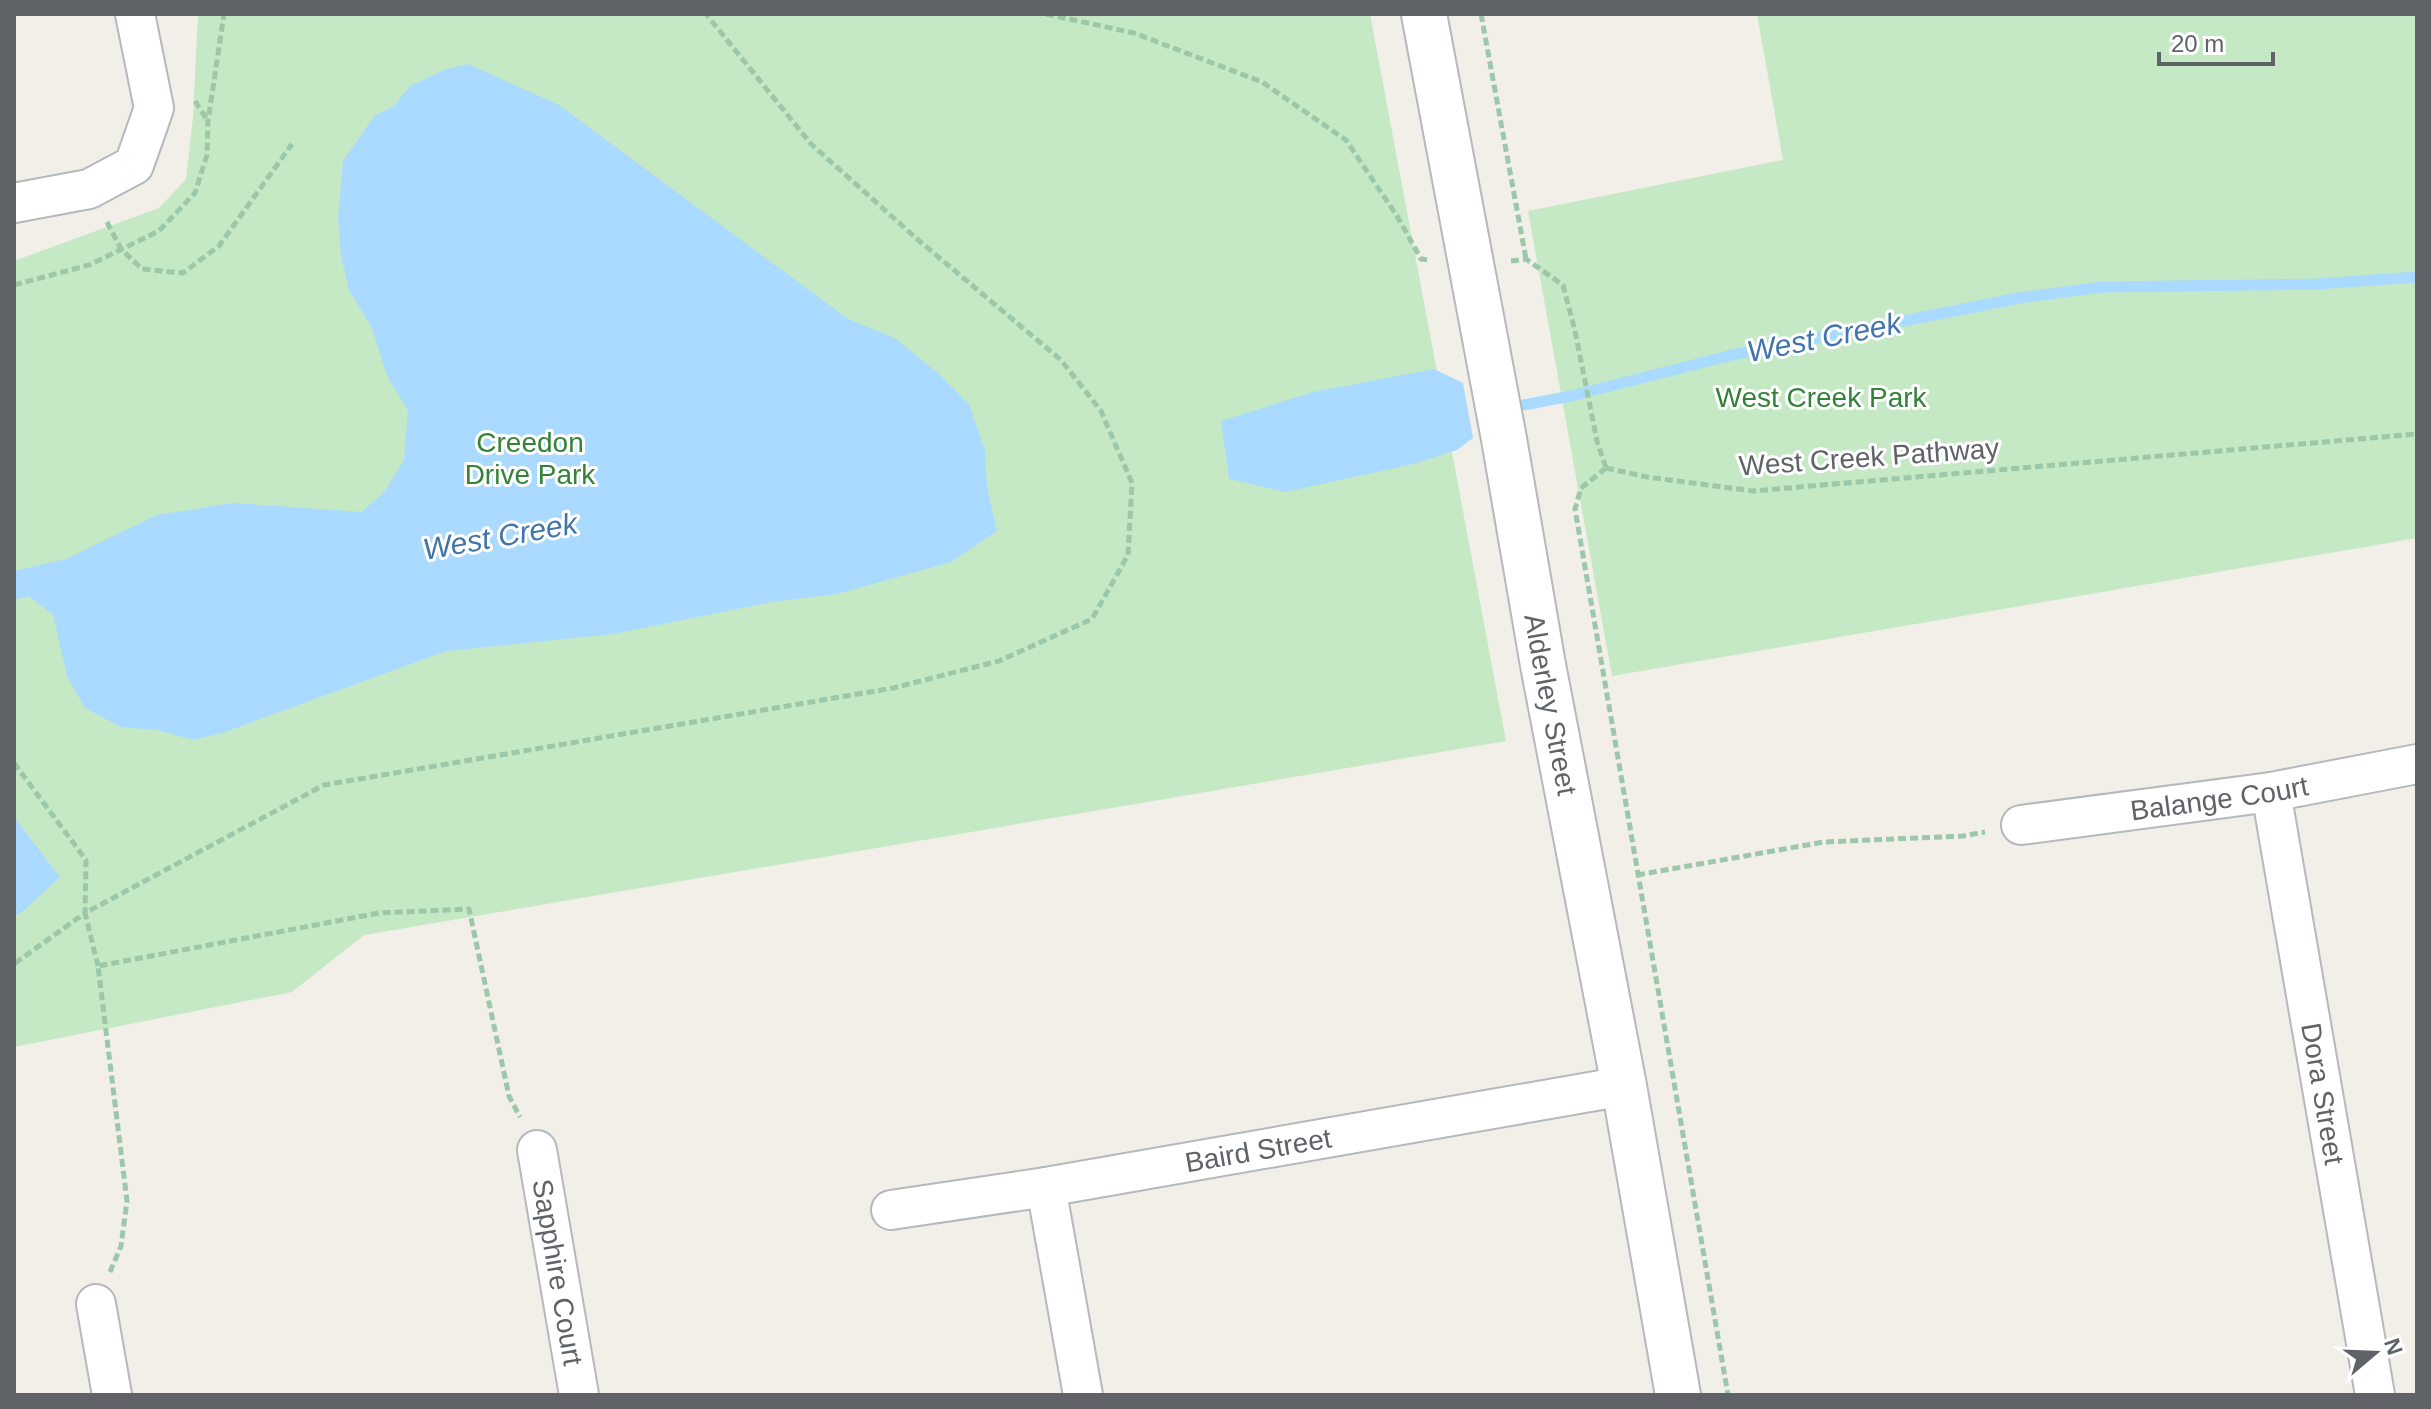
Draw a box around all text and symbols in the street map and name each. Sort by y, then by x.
scale bar [2159,16,2273,66]
text: 20 m [2171,30,2224,57]
water label: West Creek [1744,306,1906,368]
park label: West Creek Park [1715,382,1928,413]
park label: Creedon Drive Park [465,427,596,490]
street label: West Creek Pathway [1738,432,2000,482]
water label: West Creek [420,506,582,566]
street label: Alderley Street [1519,611,1583,798]
street label: Balange Court [2128,770,2311,826]
street label: Dora Street [2296,1020,2350,1167]
street label: Baird Street [1183,1122,1334,1178]
street label: Sapphire Court [527,1177,589,1368]
north arrow [2335,1313,2415,1393]
text: N [2379,1335,2408,1358]

